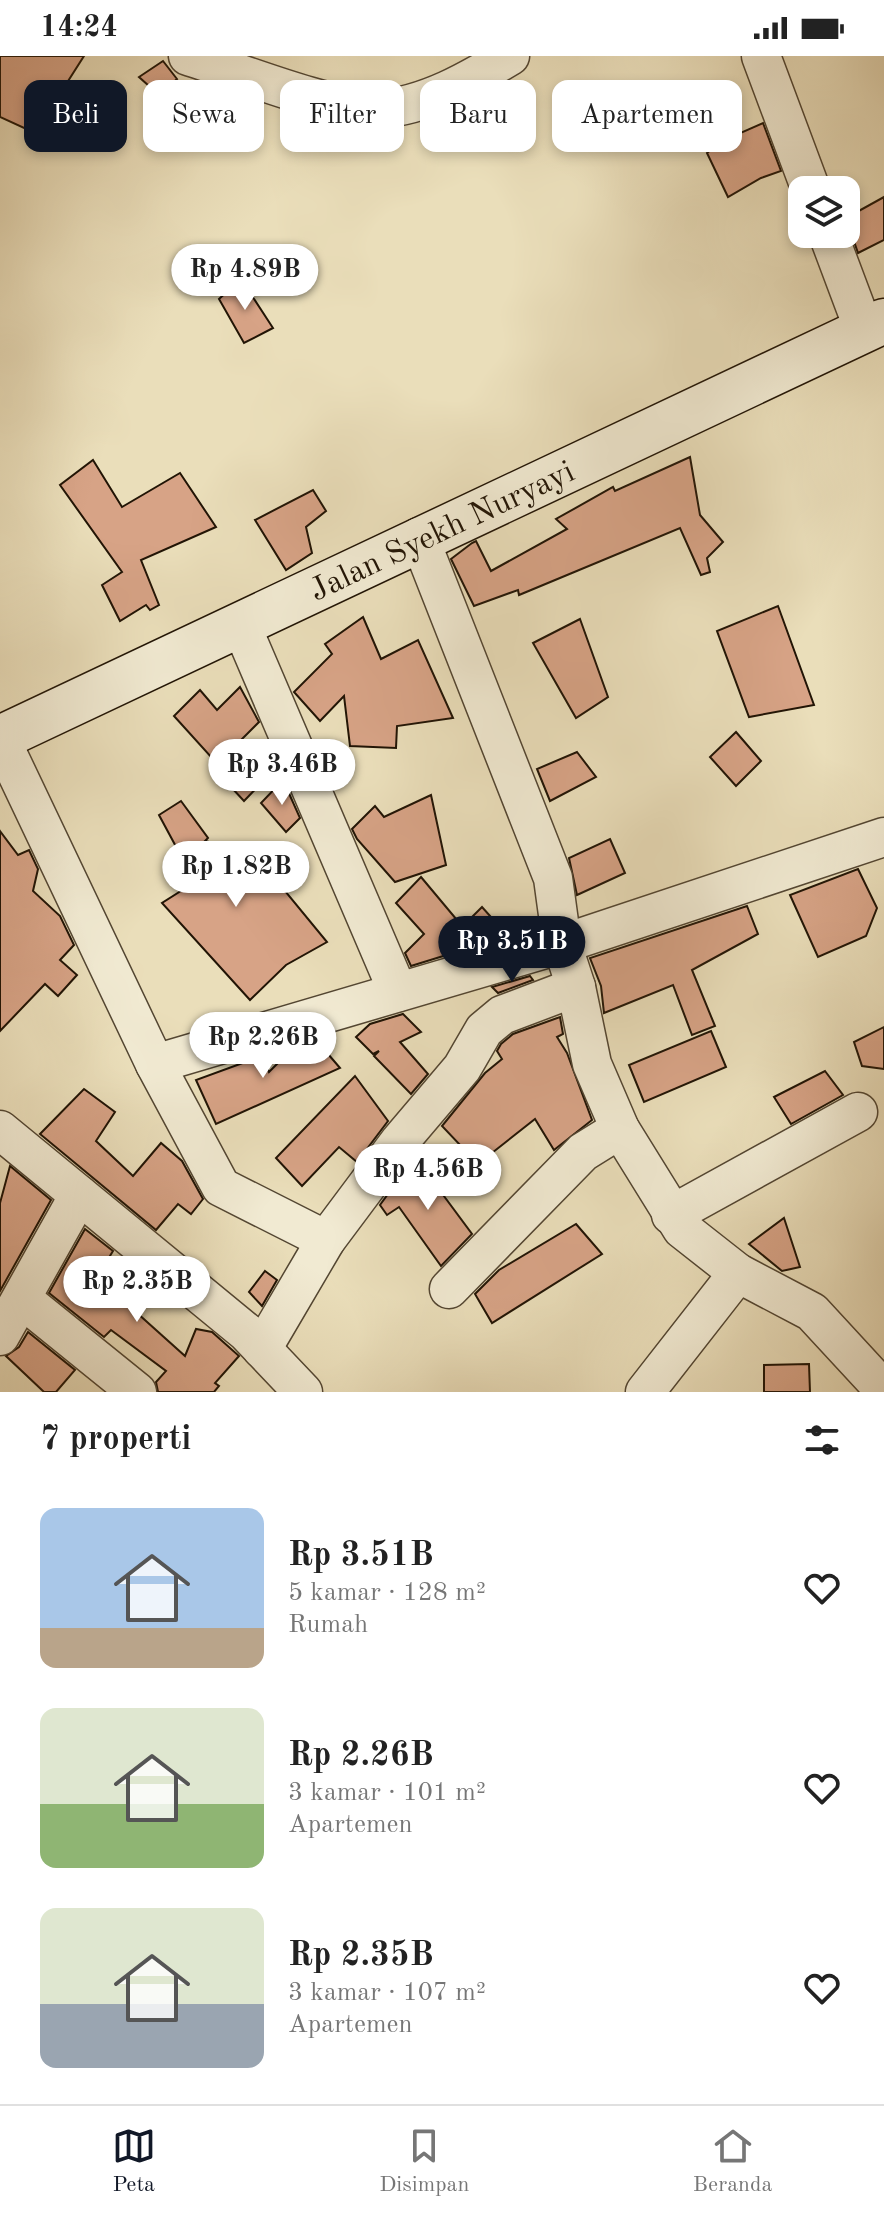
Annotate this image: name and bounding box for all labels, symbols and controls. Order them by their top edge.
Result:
text: 14:24 [40,13,118,43]
chip: Beli [24,80,127,152]
chip: Sewa [143,80,264,152]
chip: Filter [280,80,404,152]
chip: Baru [420,80,536,152]
chip: Apartemen [552,80,742,152]
map controls [788,176,860,248]
button: layers [788,176,860,248]
pin: Rp 4.89B [162,244,328,312]
text: Rp 4.89B [189,257,301,283]
street label: Jalan Syekh Nuryayi [305,456,580,609]
pin: Rp 3.46B [199,739,365,807]
text: Rp 3.46B [226,752,338,778]
pin: Rp 1.82B [153,841,319,909]
text: Rp 1.82B [180,854,292,880]
pin: Rp 3.51B [429,916,595,984]
text: Rp 3.51B [456,929,568,955]
pin: Rp 2.26B [180,1012,346,1080]
text: Rp 2.26B [207,1025,319,1051]
pin: Rp 4.56B [345,1144,511,1212]
text: Rp 4.56B [372,1157,484,1183]
pin: Rp 2.35B [54,1256,220,1324]
text: Rp 2.35B [81,1269,193,1295]
icon: filters [800,1418,844,1462]
text: 7 properti [40,1423,191,1457]
text: Rp 3.51B [288,1539,434,1573]
icon: home [104,1540,200,1636]
icon: heart [800,1566,844,1610]
text: 5 kamar · 128 m² [288,1580,486,1606]
text: Rumah [288,1612,368,1638]
text: Rp 2.26B [288,1739,434,1773]
icon: home [104,1740,200,1836]
icon: heart [800,1766,844,1810]
text: 3 kamar · 101 m² [288,1780,486,1806]
text: Apartemen [288,1812,413,1838]
text: Rp 2.35B [288,1939,434,1973]
icon: home [104,1940,200,2036]
icon: heart [800,1966,844,2010]
text: 3 kamar · 107 m² [288,1980,486,2006]
text: Apartemen [288,2012,413,2038]
tab: Peta [112,2124,156,2199]
tab: Disimpan [379,2124,469,2199]
tab: Beranda [693,2124,772,2199]

